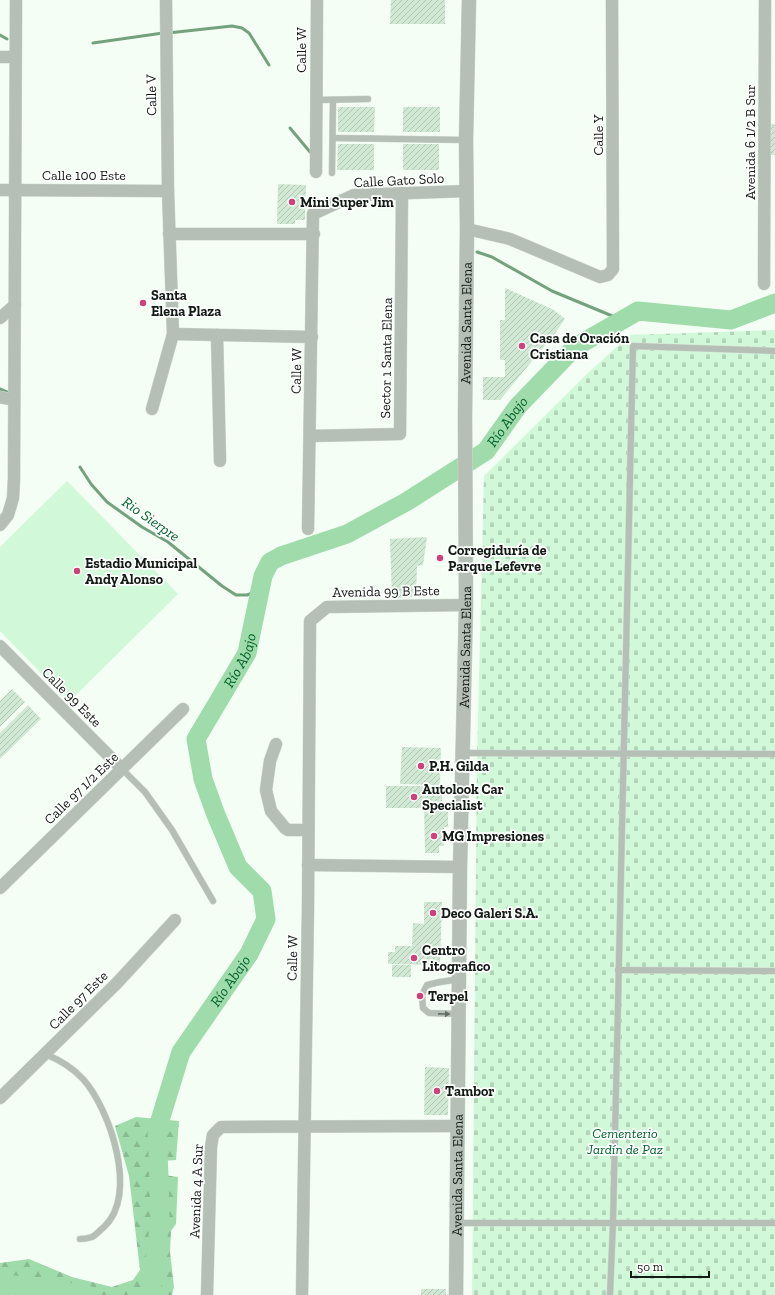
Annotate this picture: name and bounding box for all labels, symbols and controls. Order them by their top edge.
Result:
street label: Calle W [293,27,310,73]
street label: Calle V [143,73,160,116]
street label: Avenida 6 1/2 B Sur [742,84,759,200]
street label: Calle Y [590,114,607,156]
street label: Calle 100 Este [42,167,126,184]
street label: Calle Gato Solo [353,170,445,191]
place label: Mini Super Jim [300,194,395,211]
marker: Mini Super Jim [287,197,297,207]
street label: Avenida Santa Elena [457,262,476,384]
place label: Santa Elena Plaza [151,287,221,320]
street label: Sector 1 Santa Elena [377,297,396,419]
marker: Santa Elena Plaza [138,298,148,308]
place label: Casa de Oración Cristiana [530,330,630,363]
marker: Casa de Oración Cristiana [517,341,527,351]
street label: Calle W [288,348,305,394]
water label: Río Abajo [483,392,532,450]
water label: Rio Sierpre [119,493,183,545]
place label: Corregiduría de Parque Lefevre [448,542,547,575]
marker: Corregiduría de Parque Lefevre [435,553,445,563]
place label: Estadio Municipal Andy Alonso [85,555,197,588]
marker: Estadio Municipal Andy Alonso [72,566,82,576]
street label: Avenida 99 B Este [332,582,440,601]
street label: Avenida Santa Elena [456,586,475,708]
water label: Río Abajo [220,632,260,691]
street label: Calle 99 Este [38,664,105,731]
street label: Calle 97 1/2 Este [41,748,122,828]
place label: P.H. Gilda [429,758,489,775]
marker: P.H. Gilda [416,761,426,771]
place label: Autolook Car Specialist [422,781,504,814]
marker: Autolook Car Specialist [409,792,419,802]
place label: MG Impresiones [442,828,545,845]
marker: MG Impresiones [429,831,439,841]
place label: Deco Galeri S.A. [441,905,538,922]
marker: Deco Galeri S.A. [428,908,438,918]
street label: Calle W [284,935,301,981]
place label: Centro Litografico [422,942,491,975]
water label: Río Abajo [206,952,254,1010]
marker: Centro Litografico [409,953,419,963]
street label: Calle 97 Este [45,967,112,1033]
place label: Terpel [428,988,468,1005]
marker: Terpel [415,991,425,1001]
one-way arrow [438,1011,451,1017]
place label: Tambor [445,1083,495,1100]
marker: Tambor [432,1086,442,1096]
street label: Avenida Santa Elena [449,1114,467,1236]
park label: Cementerio Jardín de Paz [586,1125,663,1158]
street label: Avenida 4 A Sur [186,1143,207,1239]
scale bar [631,1253,709,1279]
text: 50 m [637,1260,664,1274]

